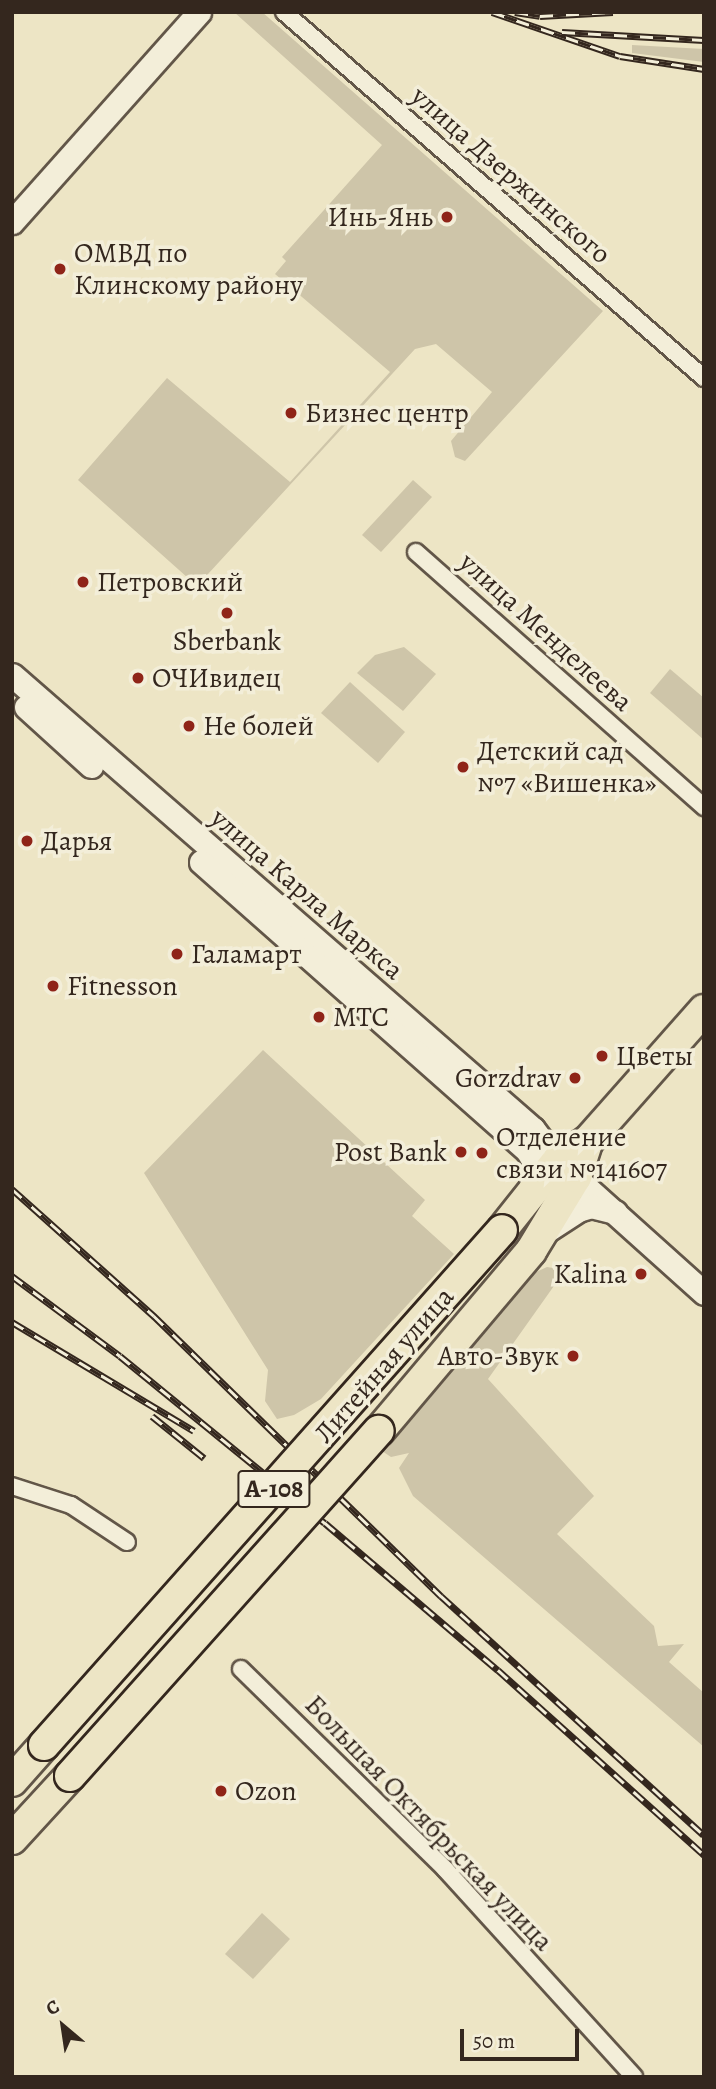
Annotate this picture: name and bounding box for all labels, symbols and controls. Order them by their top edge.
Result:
street label: улица Дзержинского [404,79,618,271]
place label: Инь-Янь [328,200,433,234]
marker: Инь-Янь [439,209,455,225]
place label: ОМВД по Клинскому району [74,236,303,302]
marker: ОМВД по Клинскому району [52,261,68,277]
place label: Бизнес центр [305,396,469,430]
marker: Бизнес центр [283,405,299,421]
street label: улица Менделеева [452,545,640,719]
place label: Петровский [97,565,243,599]
marker: Петровский [75,574,91,590]
marker: Sberbank [219,605,235,621]
place label: Sberbank [173,624,281,658]
place label: ОЧИвидец [152,661,281,695]
marker: ОЧИвидец [130,670,146,686]
place label: Не болей [203,709,314,743]
marker: Не болей [181,718,197,734]
place label: Детский сад №7 «Вишенка» [477,734,657,800]
marker: Детский сад №7 «Вишенка» [455,759,471,775]
street label: улица Карла Маркса [204,801,410,987]
place label: Дарья [41,824,112,858]
marker: Дарья [19,833,35,849]
place label: Галамарт [191,937,302,971]
marker: Галамарт [169,946,185,962]
place label: Fitnesson [67,969,178,1003]
marker: Fitnesson [45,978,61,994]
place label: МТС [333,1000,389,1034]
marker: МТС [311,1009,327,1025]
place label: Цветы [616,1039,693,1073]
marker: Цветы [594,1048,610,1064]
place label: Gorzdrav [455,1061,561,1095]
marker: Gorzdrav [567,1070,583,1086]
place label: Отделение связи №141607 [496,1120,667,1186]
place label: Post Bank [334,1135,447,1169]
marker: Post Bank [453,1144,469,1160]
marker: Отделение связи №141607 [474,1145,490,1161]
place label: Kalina [554,1257,627,1291]
marker: Kalina [633,1266,649,1282]
street label: Литейная улица [307,1280,461,1450]
place label: Авто-Звук [438,1339,559,1373]
marker: Авто-Звук [565,1348,581,1364]
road number: А-108 [237,1466,311,1512]
street label: Большая Октябрьская улица [298,1688,560,1958]
place label: Ozon [235,1774,297,1808]
marker: Ozon [213,1783,229,1799]
north arrow [28,1991,98,2061]
text: С [41,1993,64,2022]
scale bar [464,2016,583,2060]
text: 50 m [473,2027,515,2055]

